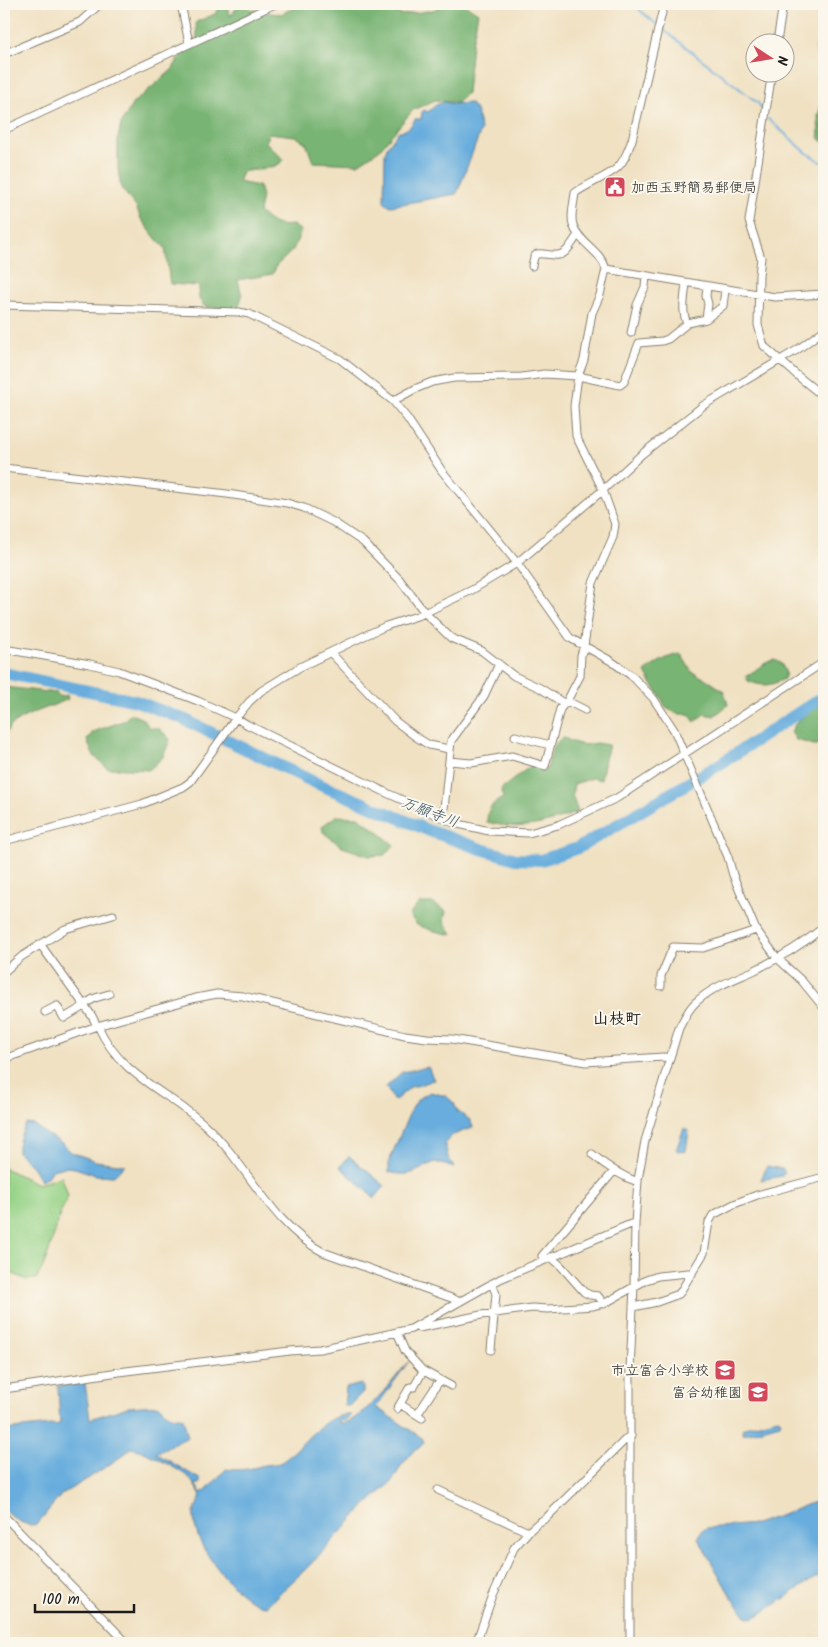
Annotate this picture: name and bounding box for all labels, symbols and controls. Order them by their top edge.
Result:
north arrow [746,32,796,82]
text: N [770,54,793,67]
public building icon: 加西玉野簡易郵便局 [603,175,627,199]
place label: 加西玉野簡易郵便局 [631,177,757,199]
water label: 万願寺川 [397,791,462,835]
district label: 山枝町 [593,1007,641,1032]
school or university icon: 市立富合小学校 [713,1358,737,1382]
place label: 市立富合小学校 [611,1360,709,1382]
school or university icon: 富合幼稚園 [746,1380,770,1404]
place label: 富合幼稚園 [672,1382,742,1404]
scale bar [35,1582,134,1614]
text: 100 m [42,1588,80,1612]

